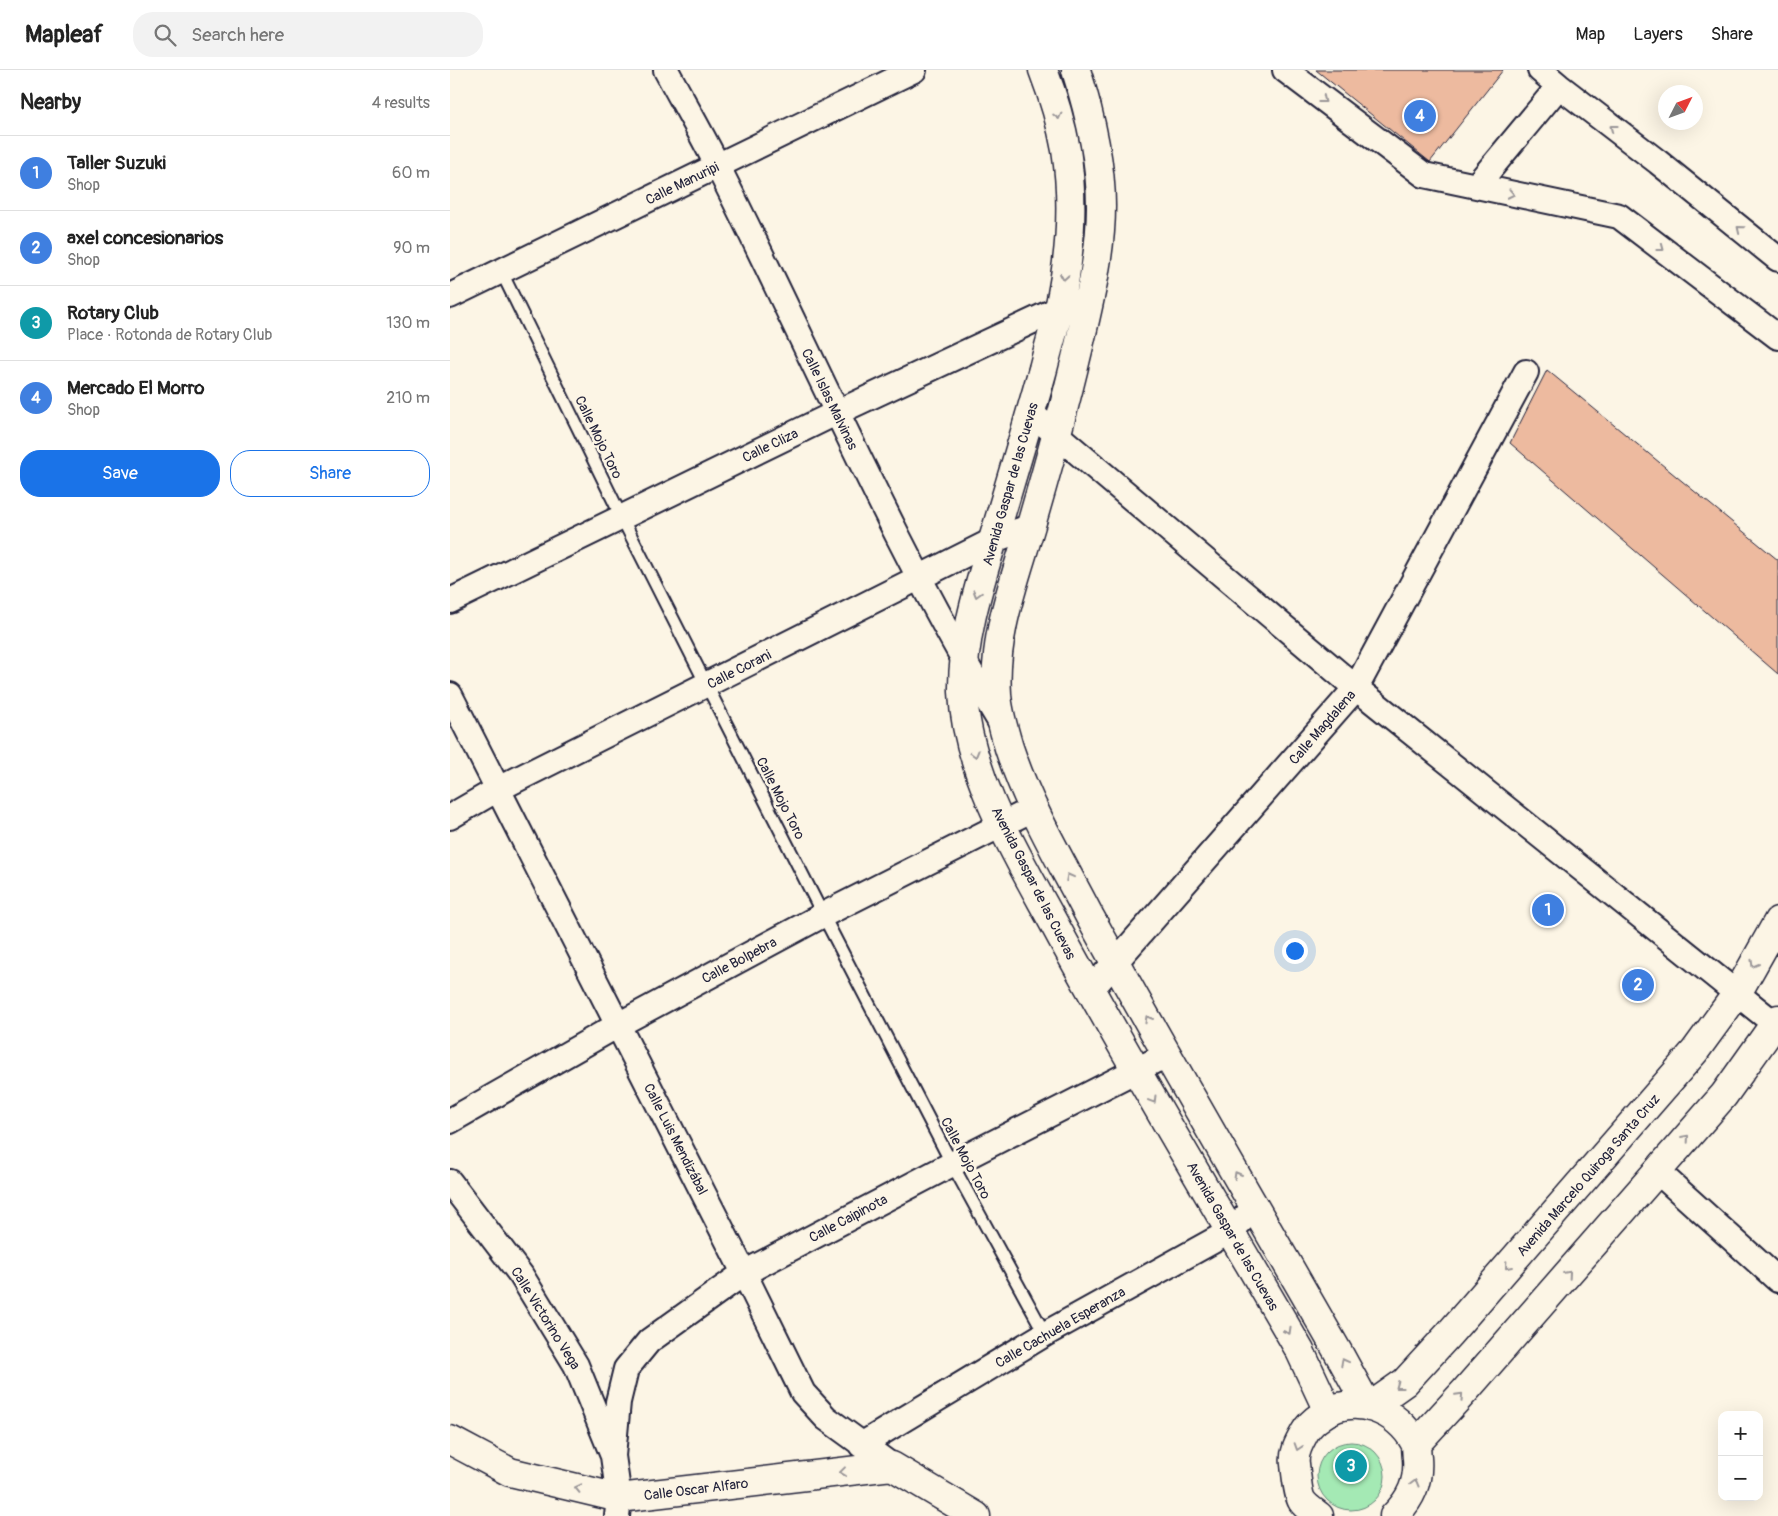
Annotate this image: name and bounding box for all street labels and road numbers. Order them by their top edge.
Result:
street label: Calle Manuripi [643,158,722,209]
street label: Calle Islas Malvinas [798,346,862,453]
street label: Calle Mojo Toro [571,393,626,482]
street label: Avenida Gaspar de las Cuevas [979,400,1042,568]
street label: Calle Cliza [740,425,801,466]
street label: Calle Corani [704,646,774,693]
street label: Calle Magdalena [1285,687,1359,768]
street label: Calle Mojo Toro [753,754,809,843]
street label: Avenida Gaspar de las Cuevas [988,804,1080,963]
street label: Calle Bolpebra [699,934,780,987]
street label: Calle Luis Mendizábal [640,1081,711,1198]
street label: Avenida Marcelo Quiroga Santa Cruz [1513,1091,1664,1260]
street label: Calle Mojo Toro [937,1114,994,1202]
street label: Avenida Gaspar de las Cuevas [1183,1159,1283,1314]
street label: Calle Caipinota [806,1191,890,1246]
street label: Calle Victorino Vega [507,1264,584,1373]
street label: Calle Cachuela Esperanza [992,1283,1128,1372]
street label: Calle Oscar Alfaro [643,1475,750,1504]

